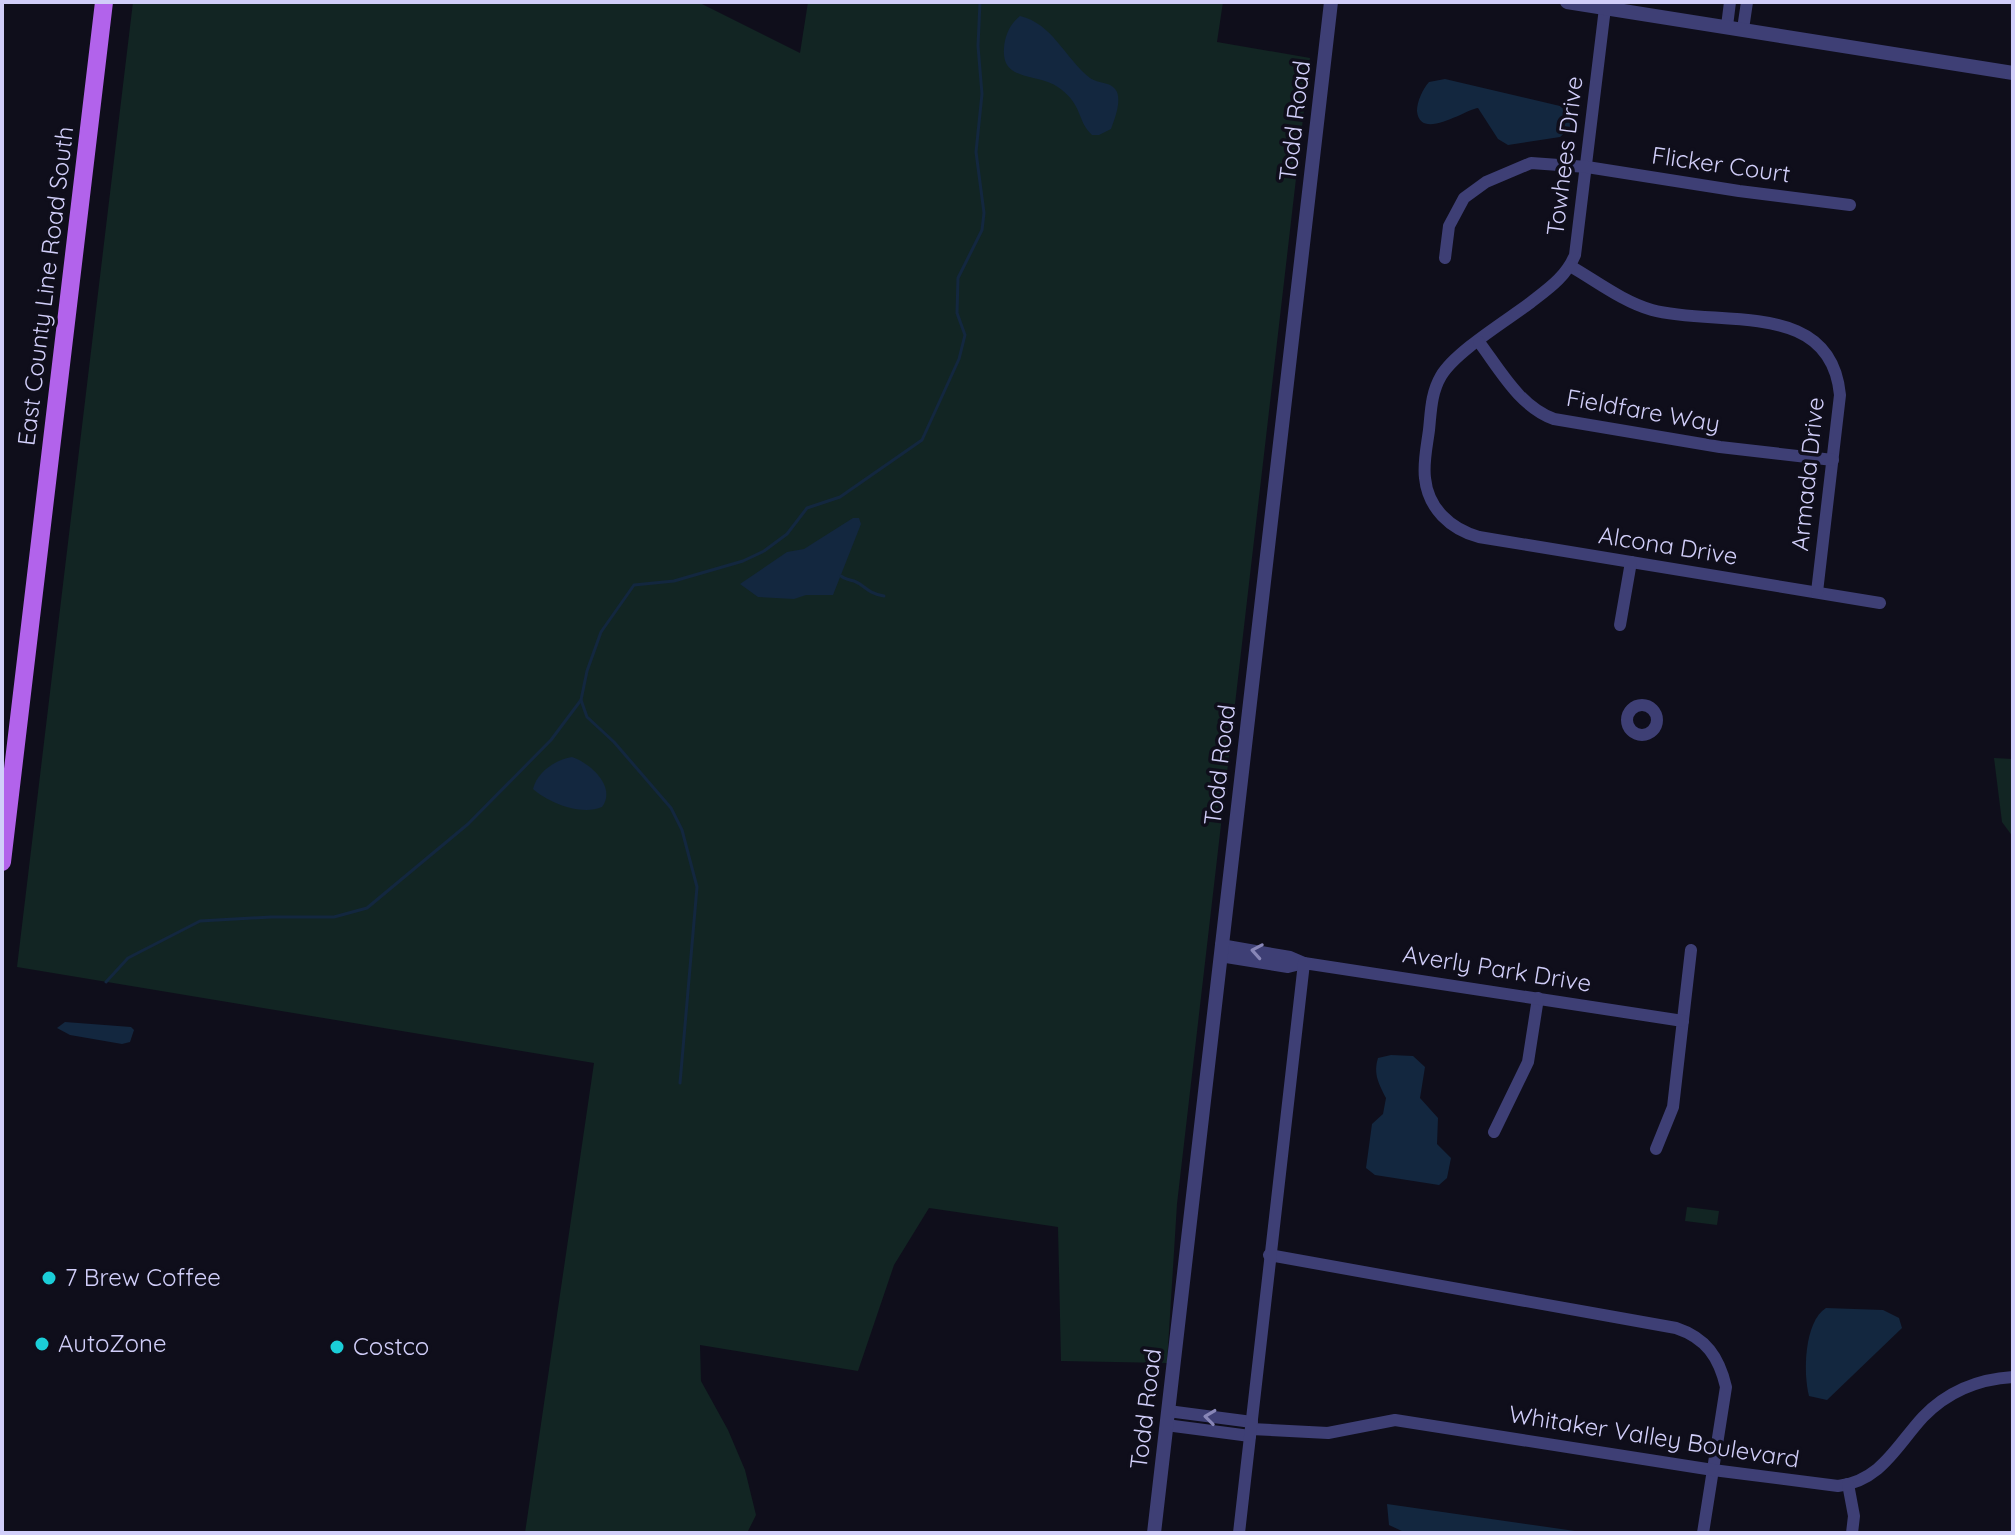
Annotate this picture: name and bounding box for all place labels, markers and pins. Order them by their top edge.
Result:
place label: 7 Brew Coffee [65,1262,221,1292]
marker: 7 Brew Coffee [40,1269,58,1287]
place label: AutoZone [58,1328,166,1358]
place label: Costco [353,1331,429,1361]
marker: AutoZone [33,1335,51,1353]
marker: Costco [328,1338,346,1356]

